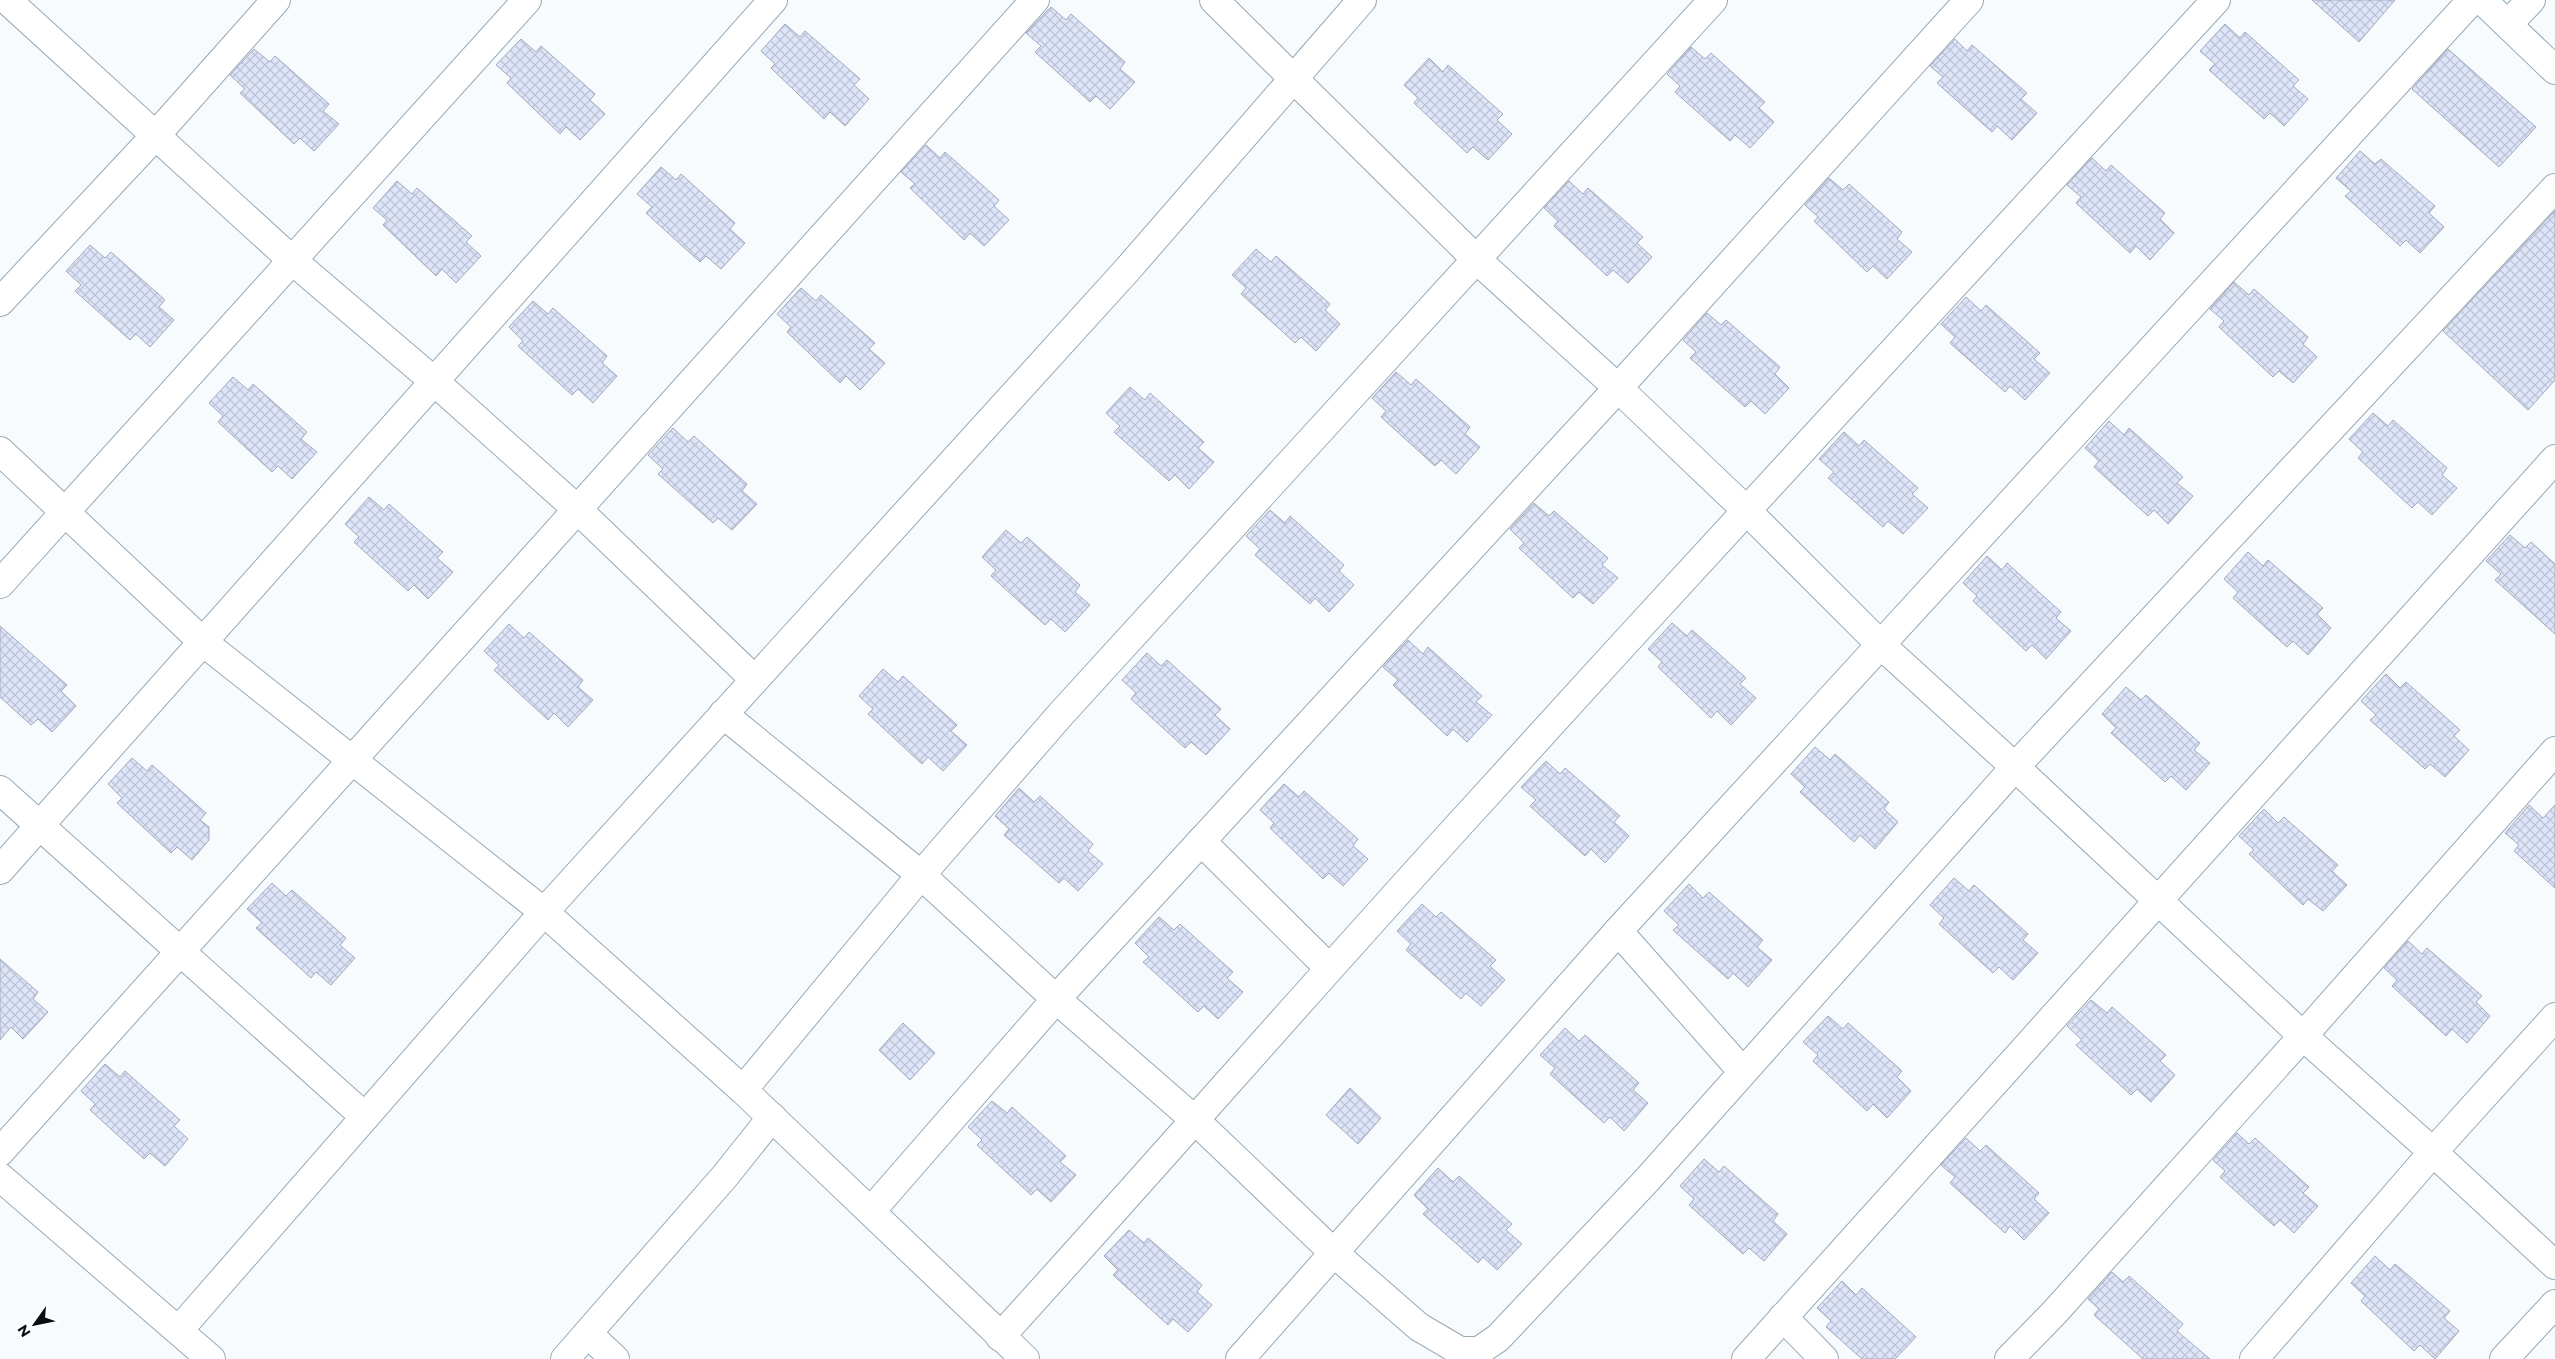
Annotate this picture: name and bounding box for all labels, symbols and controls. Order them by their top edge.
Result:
north arrow [10,1299,60,1349]
text: N [13,1321,35,1341]

